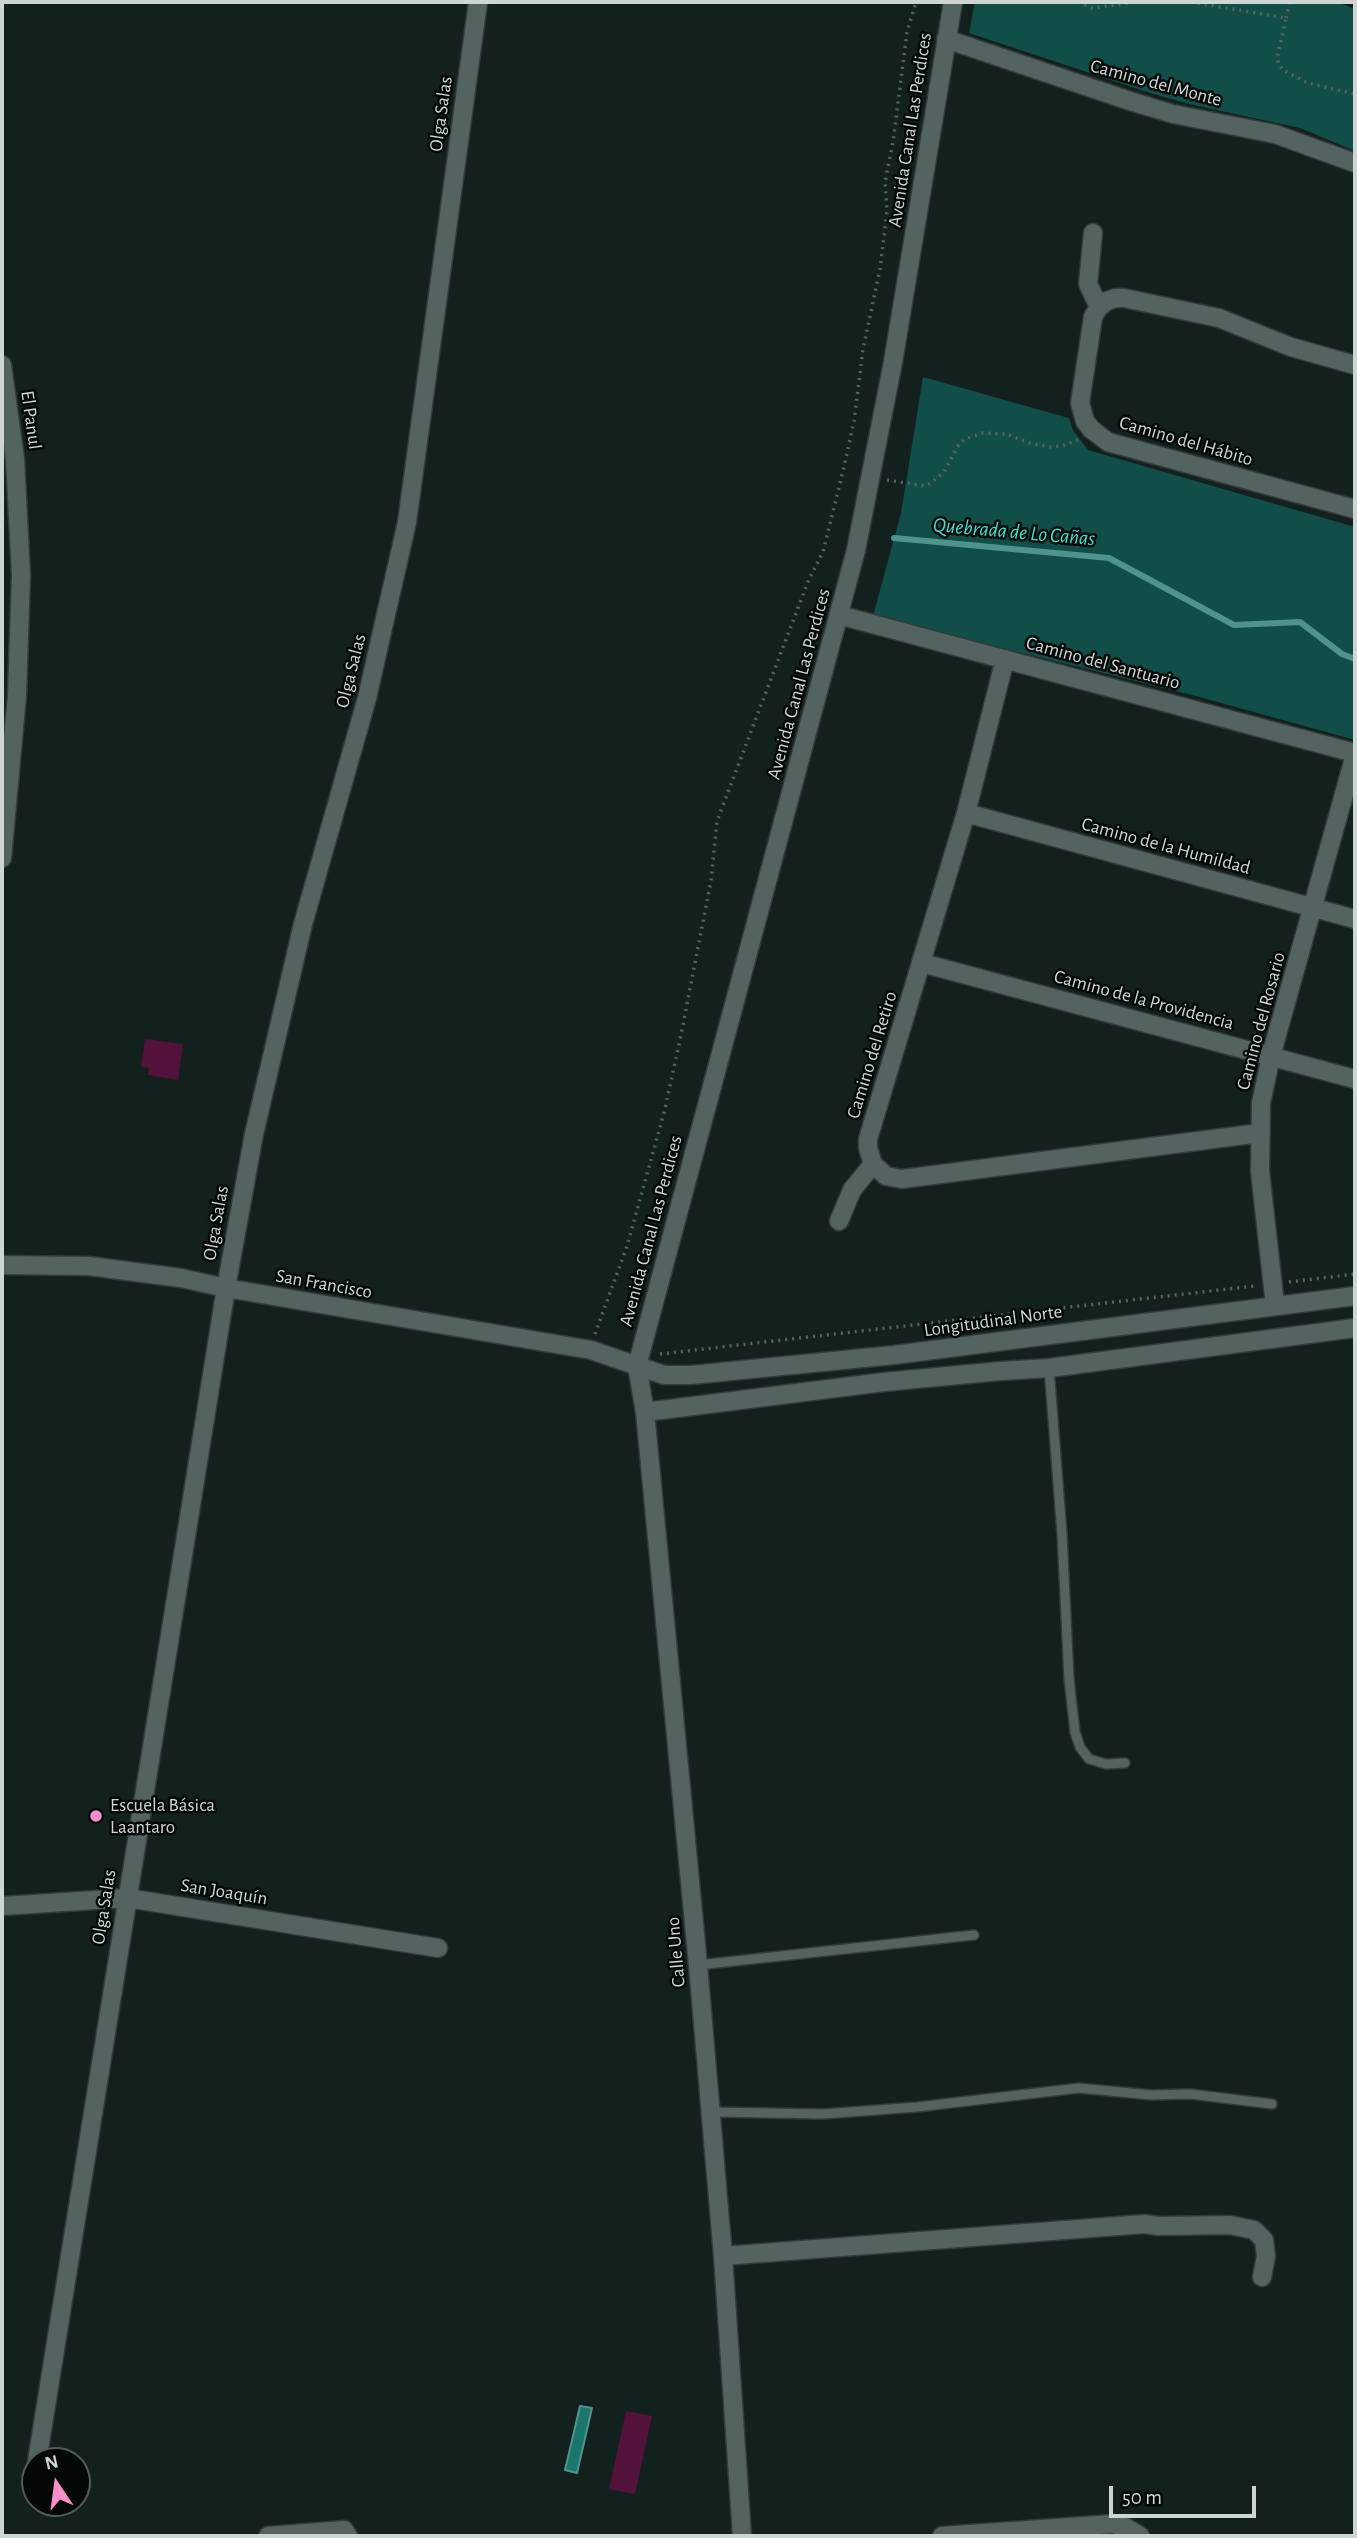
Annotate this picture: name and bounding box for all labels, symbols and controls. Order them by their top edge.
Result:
street label: Avenida Canal Las Perdices [883,31,937,229]
street label: Camino del Monte [1088,55,1224,111]
street label: Olga Salas [424,75,458,153]
street label: El Panul [16,389,46,451]
street label: Camino del Hábito [1117,411,1255,471]
water label: Quebrada de Lo Cañas [932,512,1096,552]
street label: Avenida Canal Las Perdices [763,586,835,782]
street label: Camino del Santuario [1024,631,1182,695]
street label: Olga Salas [331,632,371,710]
street label: Camino de la Humildad [1079,812,1253,880]
street label: Camino del Rosario [1232,950,1290,1092]
street label: Camino de la Providencia [1052,965,1236,1035]
street label: Camino del Retiro [842,989,902,1121]
street label: Avenida Canal Las Perdices [615,1133,687,1329]
street label: Olga Salas [198,1184,234,1262]
street label: San Francisco [274,1264,374,1304]
street label: Longitudinal Norte [922,1300,1064,1342]
place label: Escuela Básica Laantaro [110,1794,215,1838]
marker: Escuela Básica Laantaro [88,1808,104,1824]
street label: Olga Salas [87,1868,121,1946]
street label: San Joaquín [179,1874,269,1910]
street label: Calle Uno [662,1916,690,1988]
north arrow [21,2447,91,2517]
text: N [43,2452,60,2474]
scale bar [1112,2472,1259,2516]
text: 50 m [1122,2487,1162,2508]

